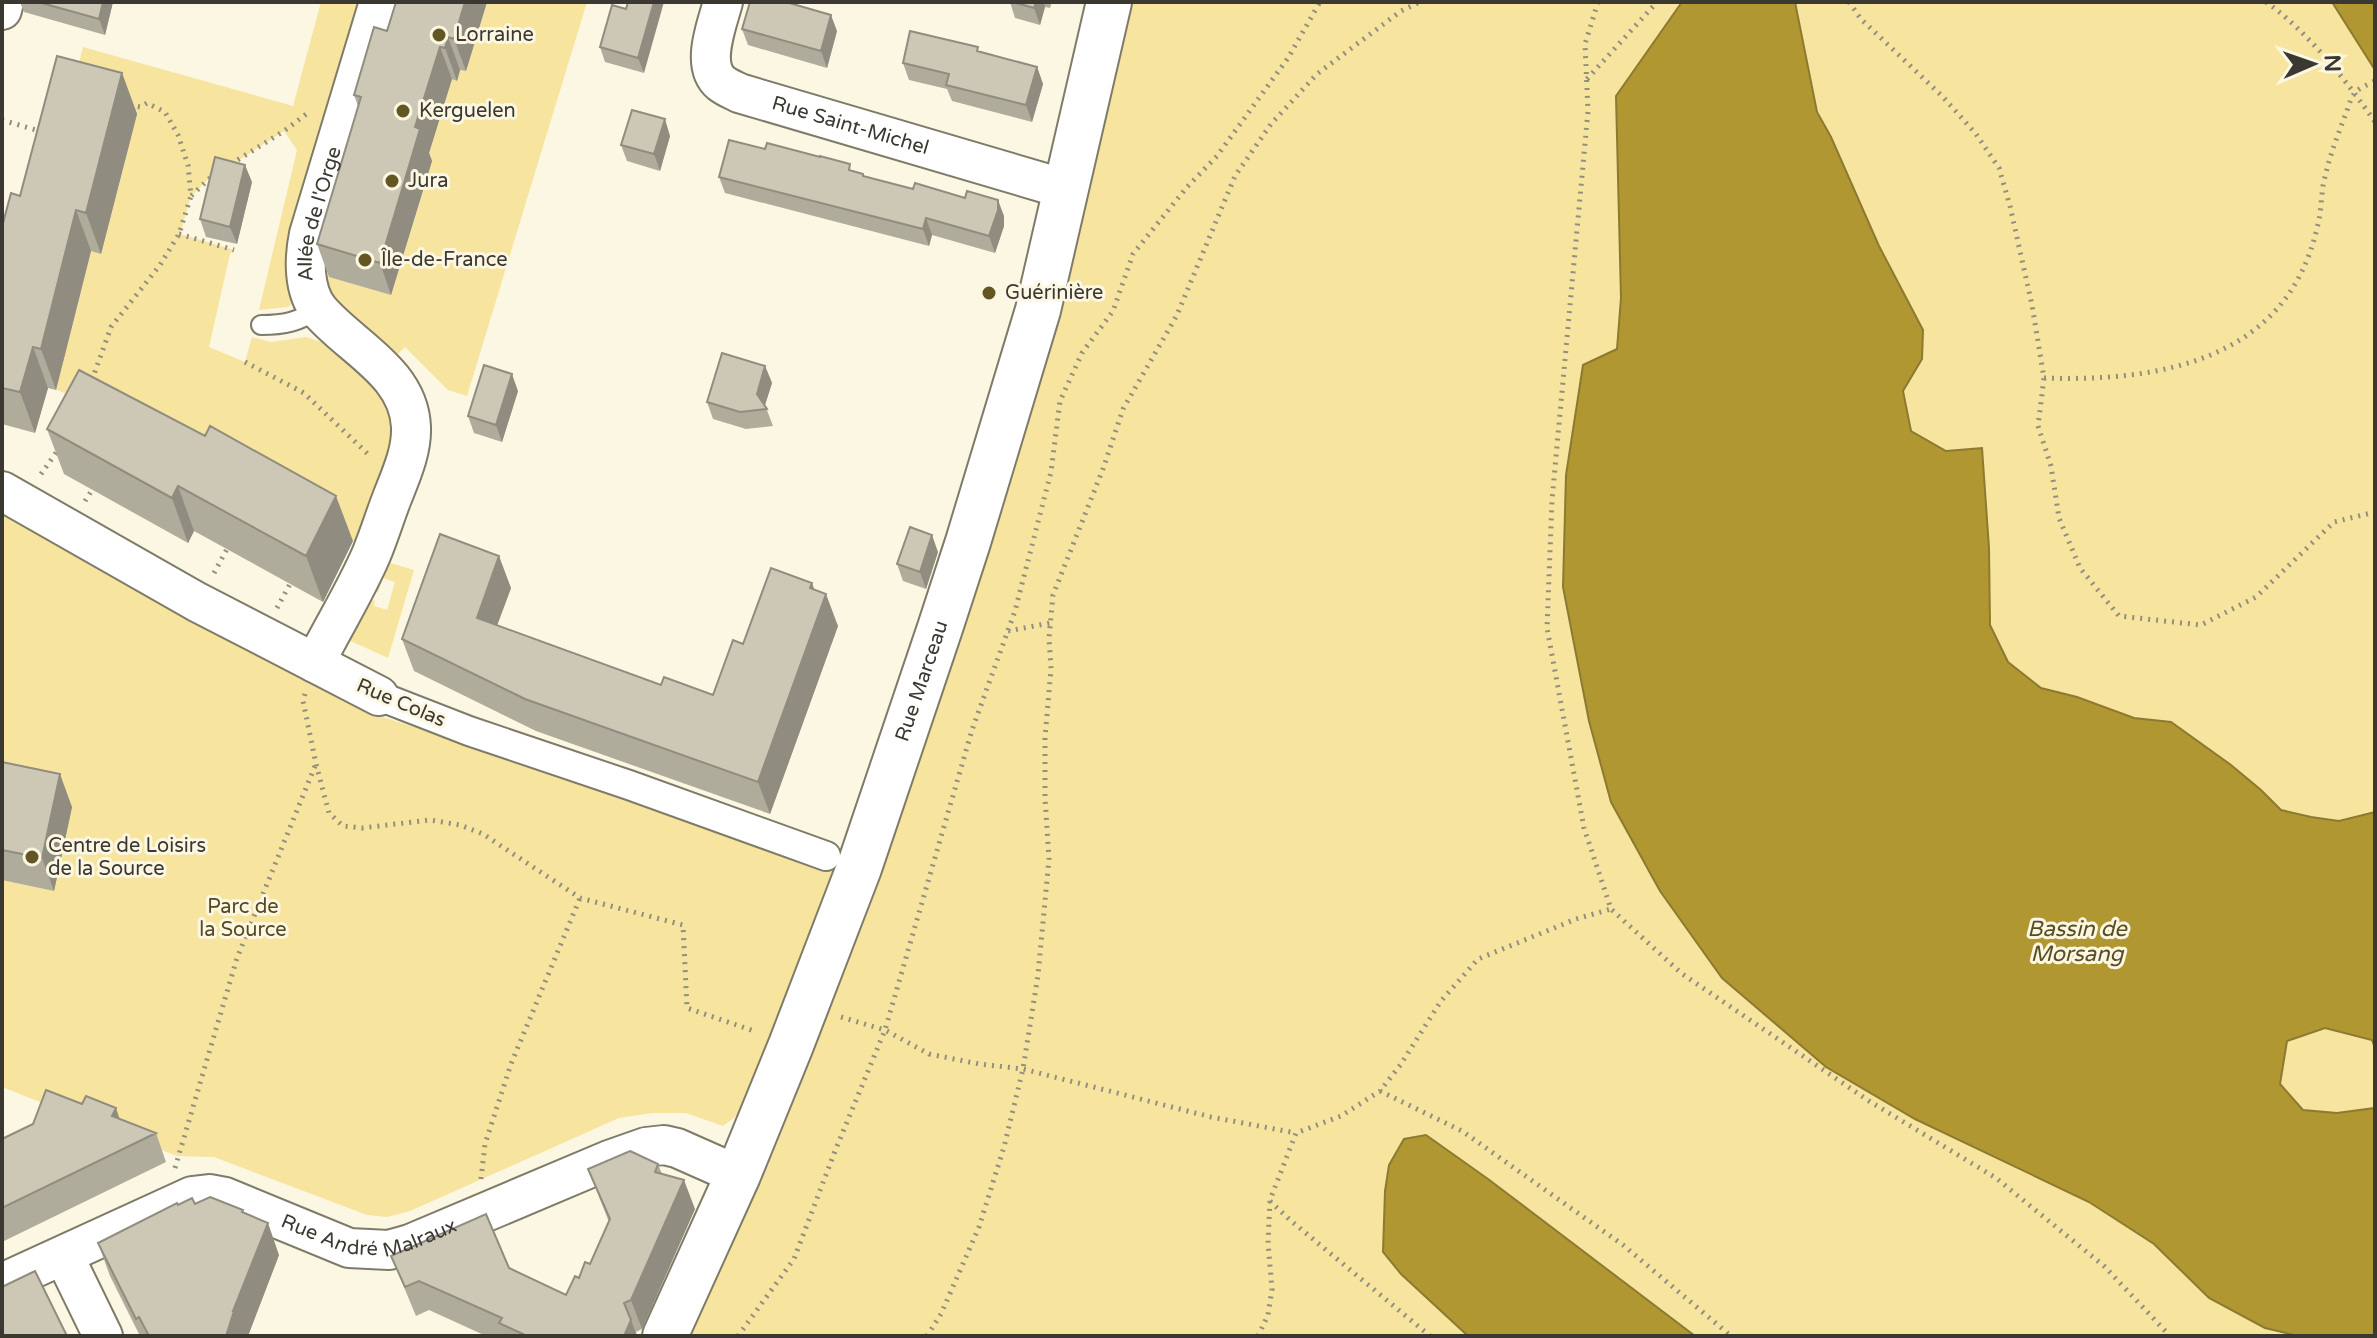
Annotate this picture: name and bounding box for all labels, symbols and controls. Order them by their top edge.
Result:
place label: Lorraine [455,23,534,47]
north arrow [2273,24,2353,104]
marker: Lorraine [430,26,448,44]
text: N [2319,54,2345,73]
street label: Rue Saint-Michel [769,91,932,160]
place label: Kerguelen [419,99,516,123]
marker: Kerguelen [394,102,412,120]
street label: Allée de l'Orge [294,144,347,283]
place label: Jura [408,169,448,193]
marker: Jura [383,172,401,190]
place label: Île-de-France [381,247,508,272]
marker: Île-de-France [356,251,374,269]
place label: Guérinière [1005,281,1103,305]
marker: Guérinière [980,284,998,302]
street label: Rue Marceau [891,618,954,745]
street label: Rue Colas [353,673,449,733]
place label: Centre de Loisirs de la Source [48,834,206,881]
marker: Centre de Loisirs de la Source [23,848,41,866]
park label: Parc de la Source [199,895,287,942]
water label: Bassin de Morsang [2027,916,2128,967]
street label: Rue André Malraux [277,1205,461,1233]
text: Rue André Malraux [278,1209,460,1263]

